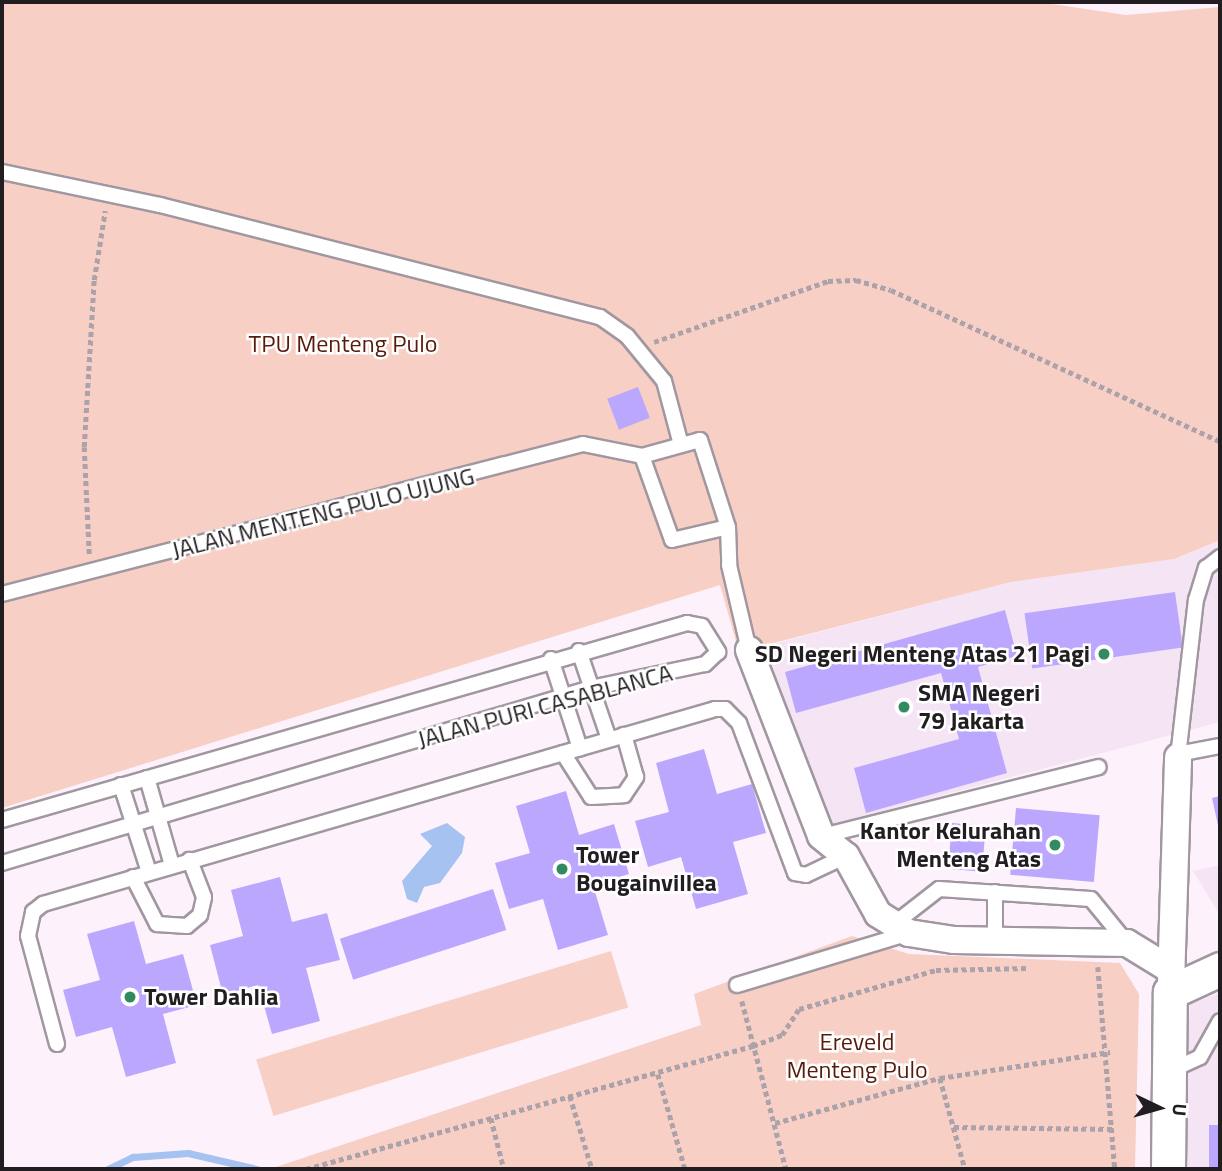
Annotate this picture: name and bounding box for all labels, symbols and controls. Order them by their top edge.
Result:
park label: TPU Menteng Pulo [249,330,437,358]
street label: JALAN MENTENG PULO UJUNG [169,461,477,565]
place label: SD Negeri Menteng Atas 21 Pagi [755,640,1090,668]
marker: SD Negeri Menteng Atas 21 Pagi [1096,646,1112,662]
street label: JALAN PURI CASABLANCA [414,658,676,754]
place label: SMA Negeri 79 Jakarta [918,679,1040,735]
marker: SMA Negeri 79 Jakarta [896,699,912,715]
place label: Kantor Kelurahan Menteng Atas [860,817,1041,873]
marker: Kantor Kelurahan Menteng Atas [1047,837,1063,853]
place label: Tower Bougainvillea [576,841,717,897]
marker: Tower Bougainvillea [554,861,570,877]
place label: Tower Dahlia [144,983,278,1011]
marker: Tower Dahlia [122,989,138,1005]
park label: Ereveld Menteng Pulo [786,1028,928,1084]
north arrow [1124,1073,1194,1143]
text: U [1165,1102,1195,1117]

